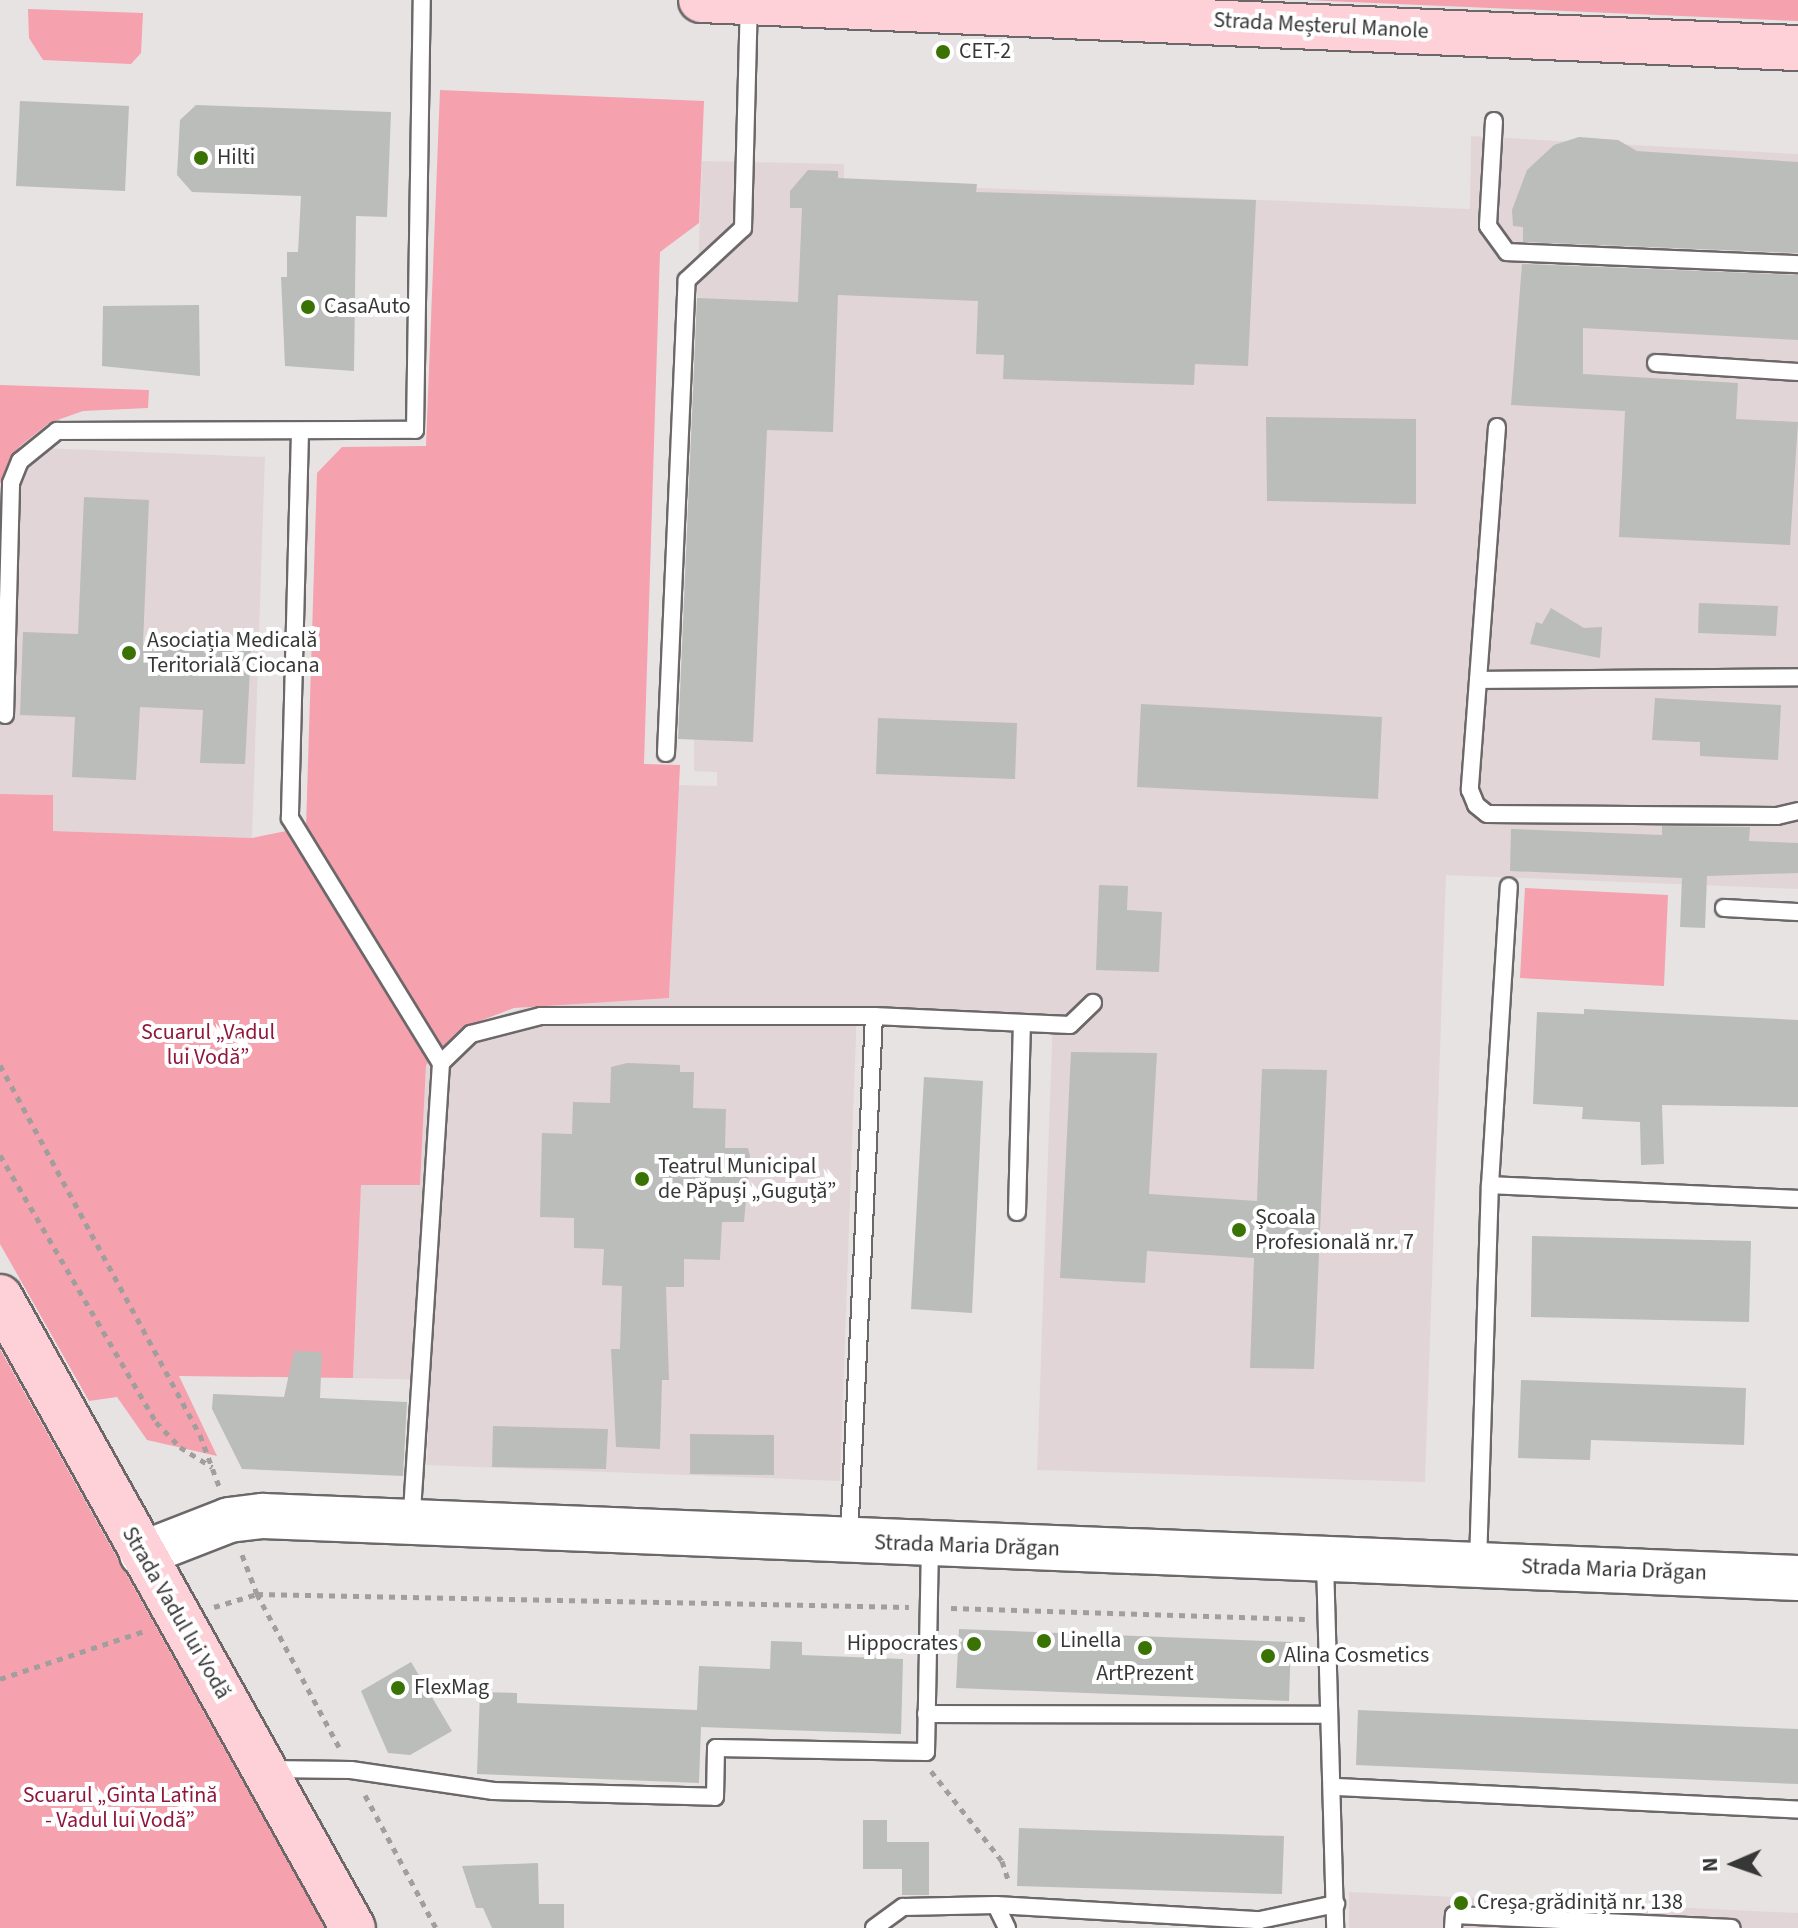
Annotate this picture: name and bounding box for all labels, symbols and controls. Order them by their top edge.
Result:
street label: Strada Meșterul Manole [1213,7,1429,45]
place label: CET-2 [959,39,1011,65]
marker: CET-2 [934,43,952,61]
place label: Hilti [217,145,255,171]
marker: Hilti [192,149,210,167]
place label: CasaAuto [324,294,411,320]
marker: CasaAuto [299,298,317,316]
place label: Asociația Medicală Teritorială Ciocana [147,627,320,678]
marker: Asociația Medicală Teritorială Ciocana [118,642,140,664]
park label: Scuarul „Vadul lui Vodă” [141,1019,275,1070]
place label: Teatrul Municipal de Păpuși „Guguță” [658,1153,836,1204]
marker: Teatrul Municipal de Păpuși „Guguță” [633,1170,651,1188]
place label: Școala Profesională nr. 7 [1255,1204,1414,1256]
marker: Școala Profesională nr. 7 [1230,1221,1248,1239]
street label: Strada Vadul lui Vodă [116,1522,236,1704]
street label: Strada Maria Drăgan [874,1530,1060,1562]
street label: Strada Maria Drăgan [1521,1554,1707,1586]
place label: Linella [1060,1628,1121,1654]
place label: Hippocrates [847,1631,958,1657]
marker: Linella [1035,1632,1053,1650]
marker: Hippocrates [965,1635,983,1653]
marker: ArtPrezent [1136,1639,1154,1657]
place label: Alina Cosmetics [1284,1643,1429,1669]
marker: Alina Cosmetics [1259,1647,1277,1665]
place label: ArtPrezent [1096,1661,1194,1687]
place label: FlexMag [414,1675,489,1701]
marker: FlexMag [389,1679,407,1697]
park label: Scuarul „Ginta Latină - Vadul lui Vodă” [23,1782,217,1834]
north arrow [1694,1824,1774,1904]
text: N [1694,1857,1726,1873]
place label: Creșa-grădiniță nr. 138 [1477,1890,1683,1916]
marker: Creșa-grădiniță nr. 138 [1452,1894,1470,1912]

